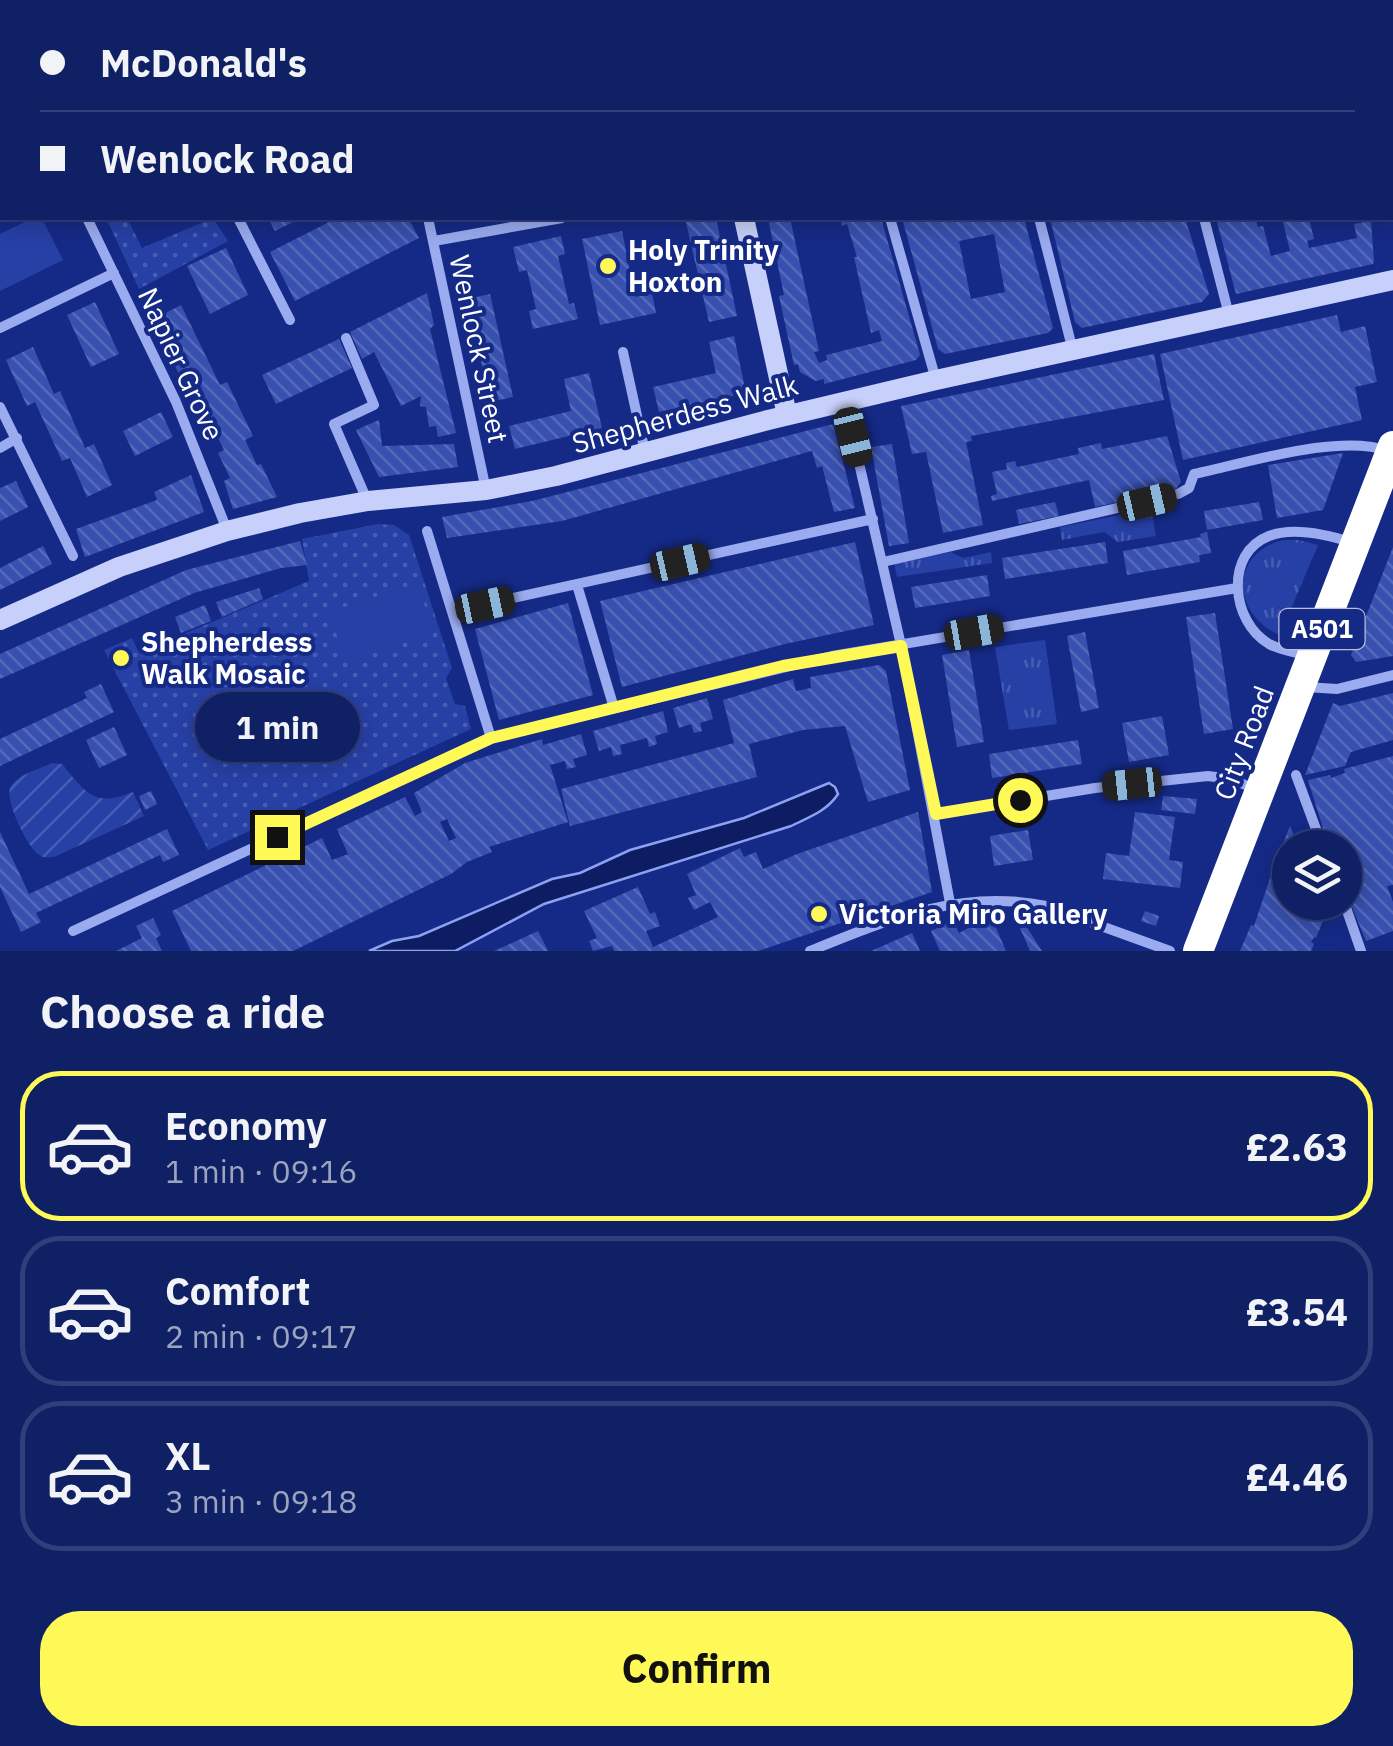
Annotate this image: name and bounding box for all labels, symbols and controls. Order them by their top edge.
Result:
text: McDonald's [100,38,307,87]
text: Wenlock Road [100,134,355,183]
place label: Holy Trinity Hoxton [628,231,779,300]
street label: Wenlock Street [442,251,517,446]
marker: Holy Trinity Hoxton [597,255,619,277]
street label: Napier Grove [130,282,233,446]
street label: Shepherdess Walk [568,366,802,461]
car [831,404,875,470]
car [1114,481,1180,523]
car [647,541,713,583]
car [453,584,517,626]
road number: A501 [1280,609,1364,649]
car [942,612,1006,652]
place label: Shepherdess Walk Mosaic [141,623,312,692]
marker: Shepherdess Walk Mosaic [110,647,132,669]
street label: City Road [1205,681,1282,805]
callout: 1 min [194,692,360,762]
text: 1 min [236,706,319,748]
car [1101,766,1163,802]
route start [998,778,1043,823]
route end [255,815,300,860]
map controls [1272,830,1362,920]
button: layers [1272,830,1362,920]
place label: Victoria Miro Gallery [839,895,1108,932]
marker: Victoria Miro Gallery [808,903,830,925]
text: Choose a ride [40,982,325,1040]
icon: car [45,1101,135,1191]
text: Economy [165,1101,327,1150]
text: £2.63 [1246,1122,1348,1171]
text: 1 min · 09:16 [165,1150,358,1192]
icon: car [45,1266,135,1356]
text: Comfort [165,1266,310,1315]
text: £3.54 [1246,1287,1348,1336]
text: 2 min · 09:17 [165,1315,358,1357]
icon: car [45,1431,135,1521]
text: XL [165,1431,211,1480]
text: £4.46 [1246,1452,1348,1501]
text: 3 min · 09:18 [165,1480,358,1522]
button: Confirm [40,1611,1353,1726]

